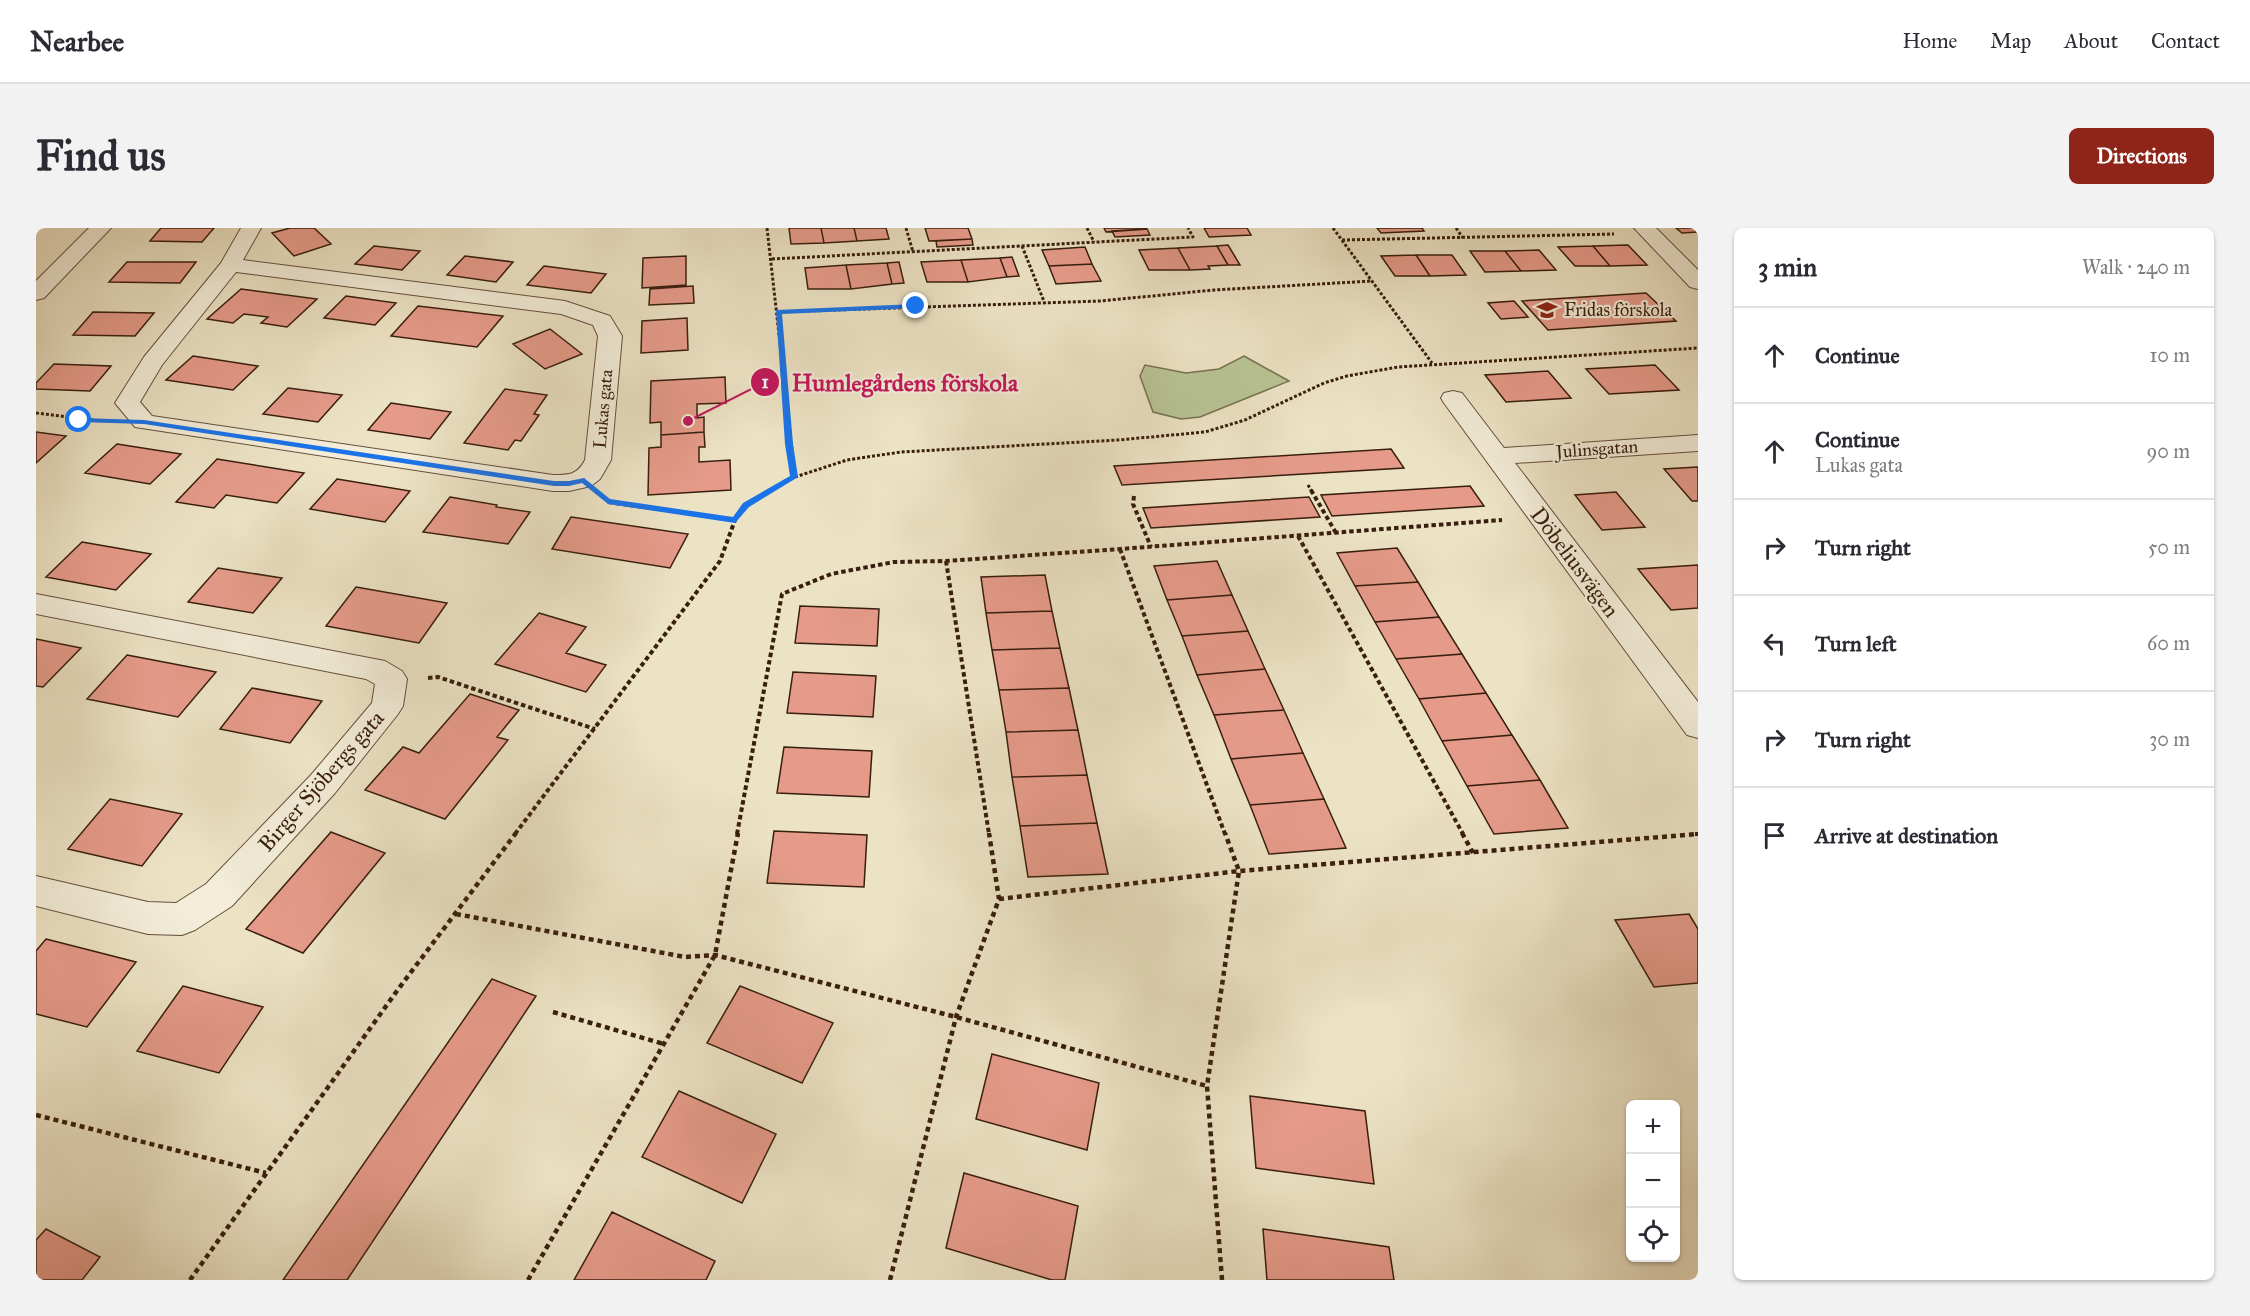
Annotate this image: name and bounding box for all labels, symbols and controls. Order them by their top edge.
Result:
text: Nearbee [30,24,124,59]
text: Home [1902,28,1957,54]
text: Map [1990,28,2031,54]
text: About [2064,28,2118,54]
text: Contact [2151,28,2220,54]
button: Directions [2069,128,2214,184]
text: Find us [36,130,166,182]
text: 3 min [1758,251,1817,283]
text: Walk · 240 m [2082,255,2190,279]
route end [902,292,928,318]
school or university icon: Fridas förskola [1535,298,1559,322]
place label: Fridas förskola [1564,299,1673,321]
icon: ahead [1758,339,1791,372]
text: Continue [1815,342,1900,369]
text: 10 m [2149,343,2190,367]
callout: Humlegårdens förskola [750,361,1031,403]
street label: Lukas gata [589,368,618,450]
text: Humlegårdens förskola [792,368,1019,398]
text: 1 [761,371,769,393]
route start [65,406,91,432]
text: Continue [1815,426,1900,453]
street label: Julinsgatan [1553,435,1639,464]
icon: ahead [1758,435,1791,468]
text: 90 m [2147,439,2190,463]
text: Lukas gata [1815,453,1903,477]
street label: Döbeliusvägen [1525,501,1625,623]
icon: right [1758,531,1791,564]
text: Turn right [1815,534,1911,561]
text: 50 m [2148,535,2190,559]
icon: left [1758,627,1791,660]
text: Turn left [1815,630,1897,657]
text: 60 m [2147,631,2190,655]
street label: Birger Sjöbergs gata [252,704,390,857]
icon: right [1758,723,1791,756]
text: Turn right [1815,726,1911,753]
text: 30 m [2149,727,2190,751]
icon: arrive [1758,819,1791,852]
text: Arrive at destination [1815,822,1998,849]
map controls [1626,1100,1680,1262]
button: + [1626,1100,1680,1154]
button: − [1626,1154,1680,1208]
button: locate [1626,1208,1680,1262]

